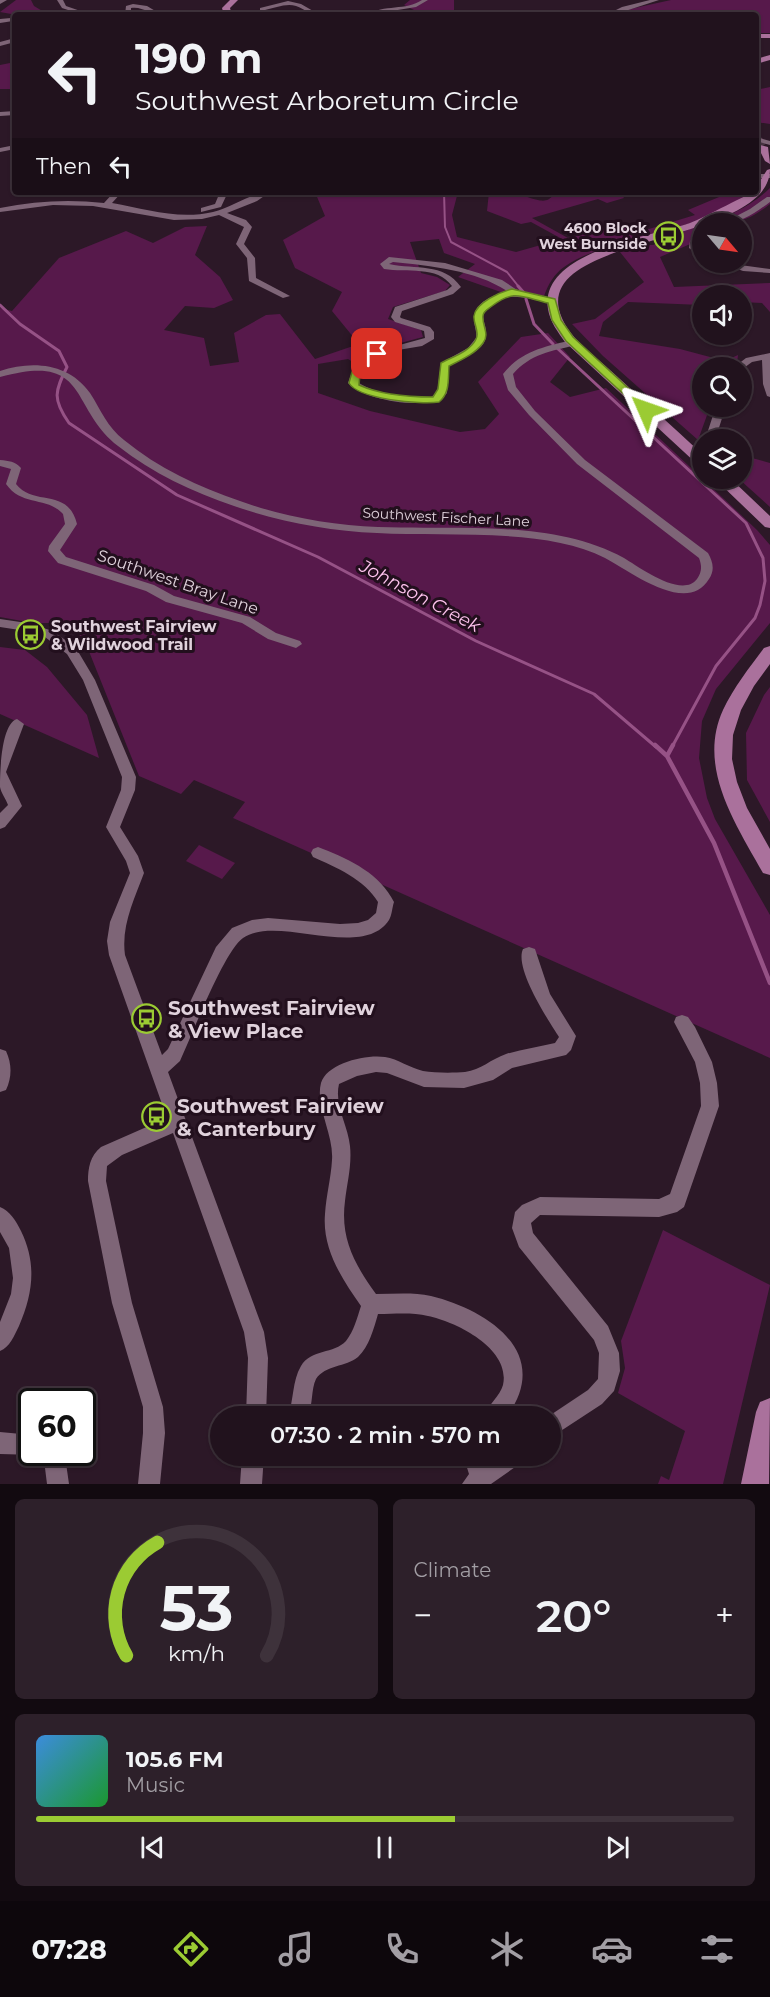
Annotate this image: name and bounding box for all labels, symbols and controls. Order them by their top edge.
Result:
text: 190 m [135,32,263,84]
icon: left [36,36,114,114]
text: Southwest Arboretum Circle [135,84,519,117]
icon: left [104,150,137,183]
text: Then [36,153,92,180]
north arrow [692,213,752,273]
map controls [692,213,752,489]
place label: 4600 Block West Burnside [539,219,648,253]
bus stop icon: 4600 Block West Burnside [652,220,684,252]
button: sound [692,285,752,345]
pin [351,328,402,379]
icon: arrive [360,337,393,370]
button: search [692,357,752,417]
position arrow [614,378,678,442]
button: layers [692,429,752,489]
street label: Southwest Fischer Lane [362,504,530,530]
street label: Southwest Bray Lane [95,546,261,618]
water label: Johnson Creek [355,554,485,638]
place label: Southwest Fairview & Wildwood Trail [51,617,217,654]
bus stop icon: Southwest Fairview & Wildwood Trail [14,619,46,651]
place label: Southwest Fairview & View Place [168,996,375,1043]
bus stop icon: Southwest Fairview & View Place [131,1003,163,1035]
place label: Southwest Fairview & Canterbury [177,1094,384,1141]
bus stop icon: Southwest Fairview & Canterbury [140,1101,172,1133]
speed limit sign: 60 [18,1388,96,1466]
text: 07:30 · 2 min · 570 m [270,1422,501,1449]
text: Climate [414,1558,491,1582]
text: 53 [159,1570,233,1646]
text: 20° [536,1588,611,1643]
text: − [414,1595,432,1635]
text: + [715,1595,734,1635]
text: km/h [168,1640,225,1666]
text: 105.6 FM [126,1746,223,1773]
text: Music [126,1773,185,1797]
icon: previous [136,1831,169,1864]
icon: pause [368,1831,401,1864]
icon: next [601,1831,634,1864]
icon: directions [170,1928,212,1970]
icon: music [275,1928,317,1970]
icon: phone [381,1928,423,1970]
icon: climate [486,1928,528,1970]
icon: car [591,1928,633,1970]
icon: filters [696,1928,738,1970]
text: 07:28 [32,1933,107,1966]

